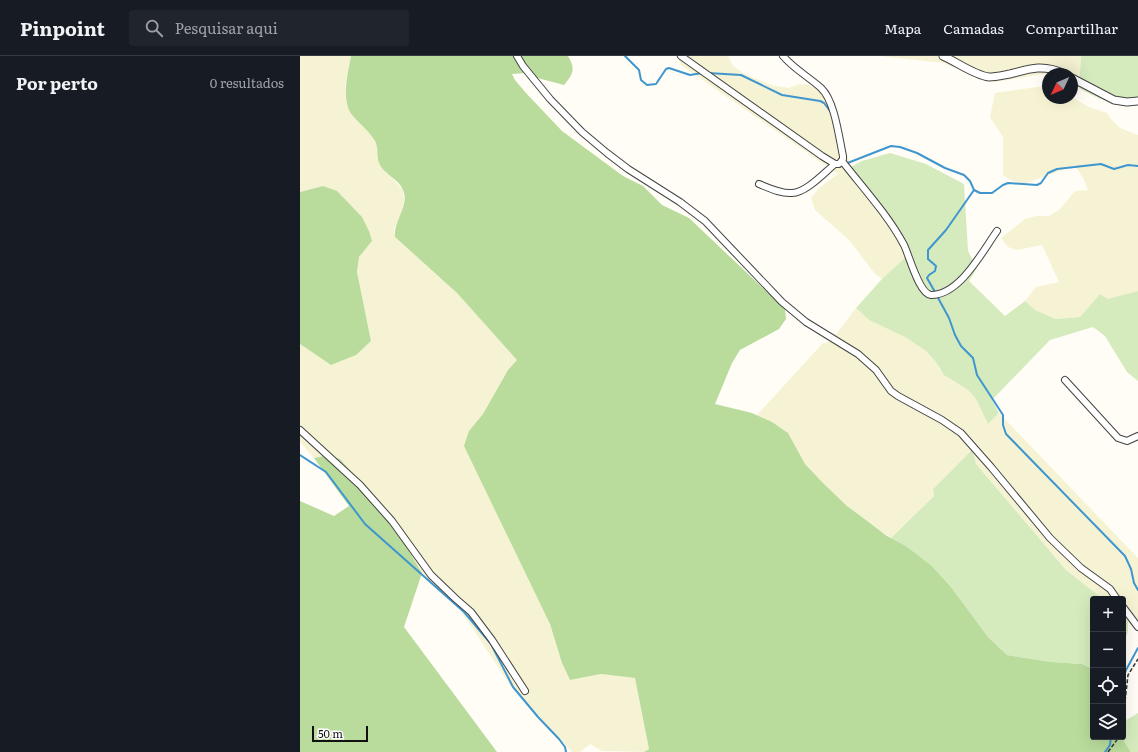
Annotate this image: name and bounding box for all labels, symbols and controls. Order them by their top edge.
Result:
search box [129,10,409,46]
text: Pinpoint [20,14,105,42]
text: Pesquisar aqui [175,16,278,39]
icon: search [143,17,165,39]
text: Mapa [884,18,921,38]
text: Camadas [943,18,1004,38]
text: Compartilhar [1026,18,1118,38]
north arrow [1042,68,1078,104]
text: Por perto [16,70,98,95]
text: 0 resultados [210,73,284,92]
map controls [1090,596,1126,740]
button: + [1090,596,1126,632]
button: − [1090,632,1126,668]
button: locate [1090,668,1126,704]
button: layers [1090,704,1126,740]
scale bar [312,724,368,743]
text: 50 m [318,725,343,741]

